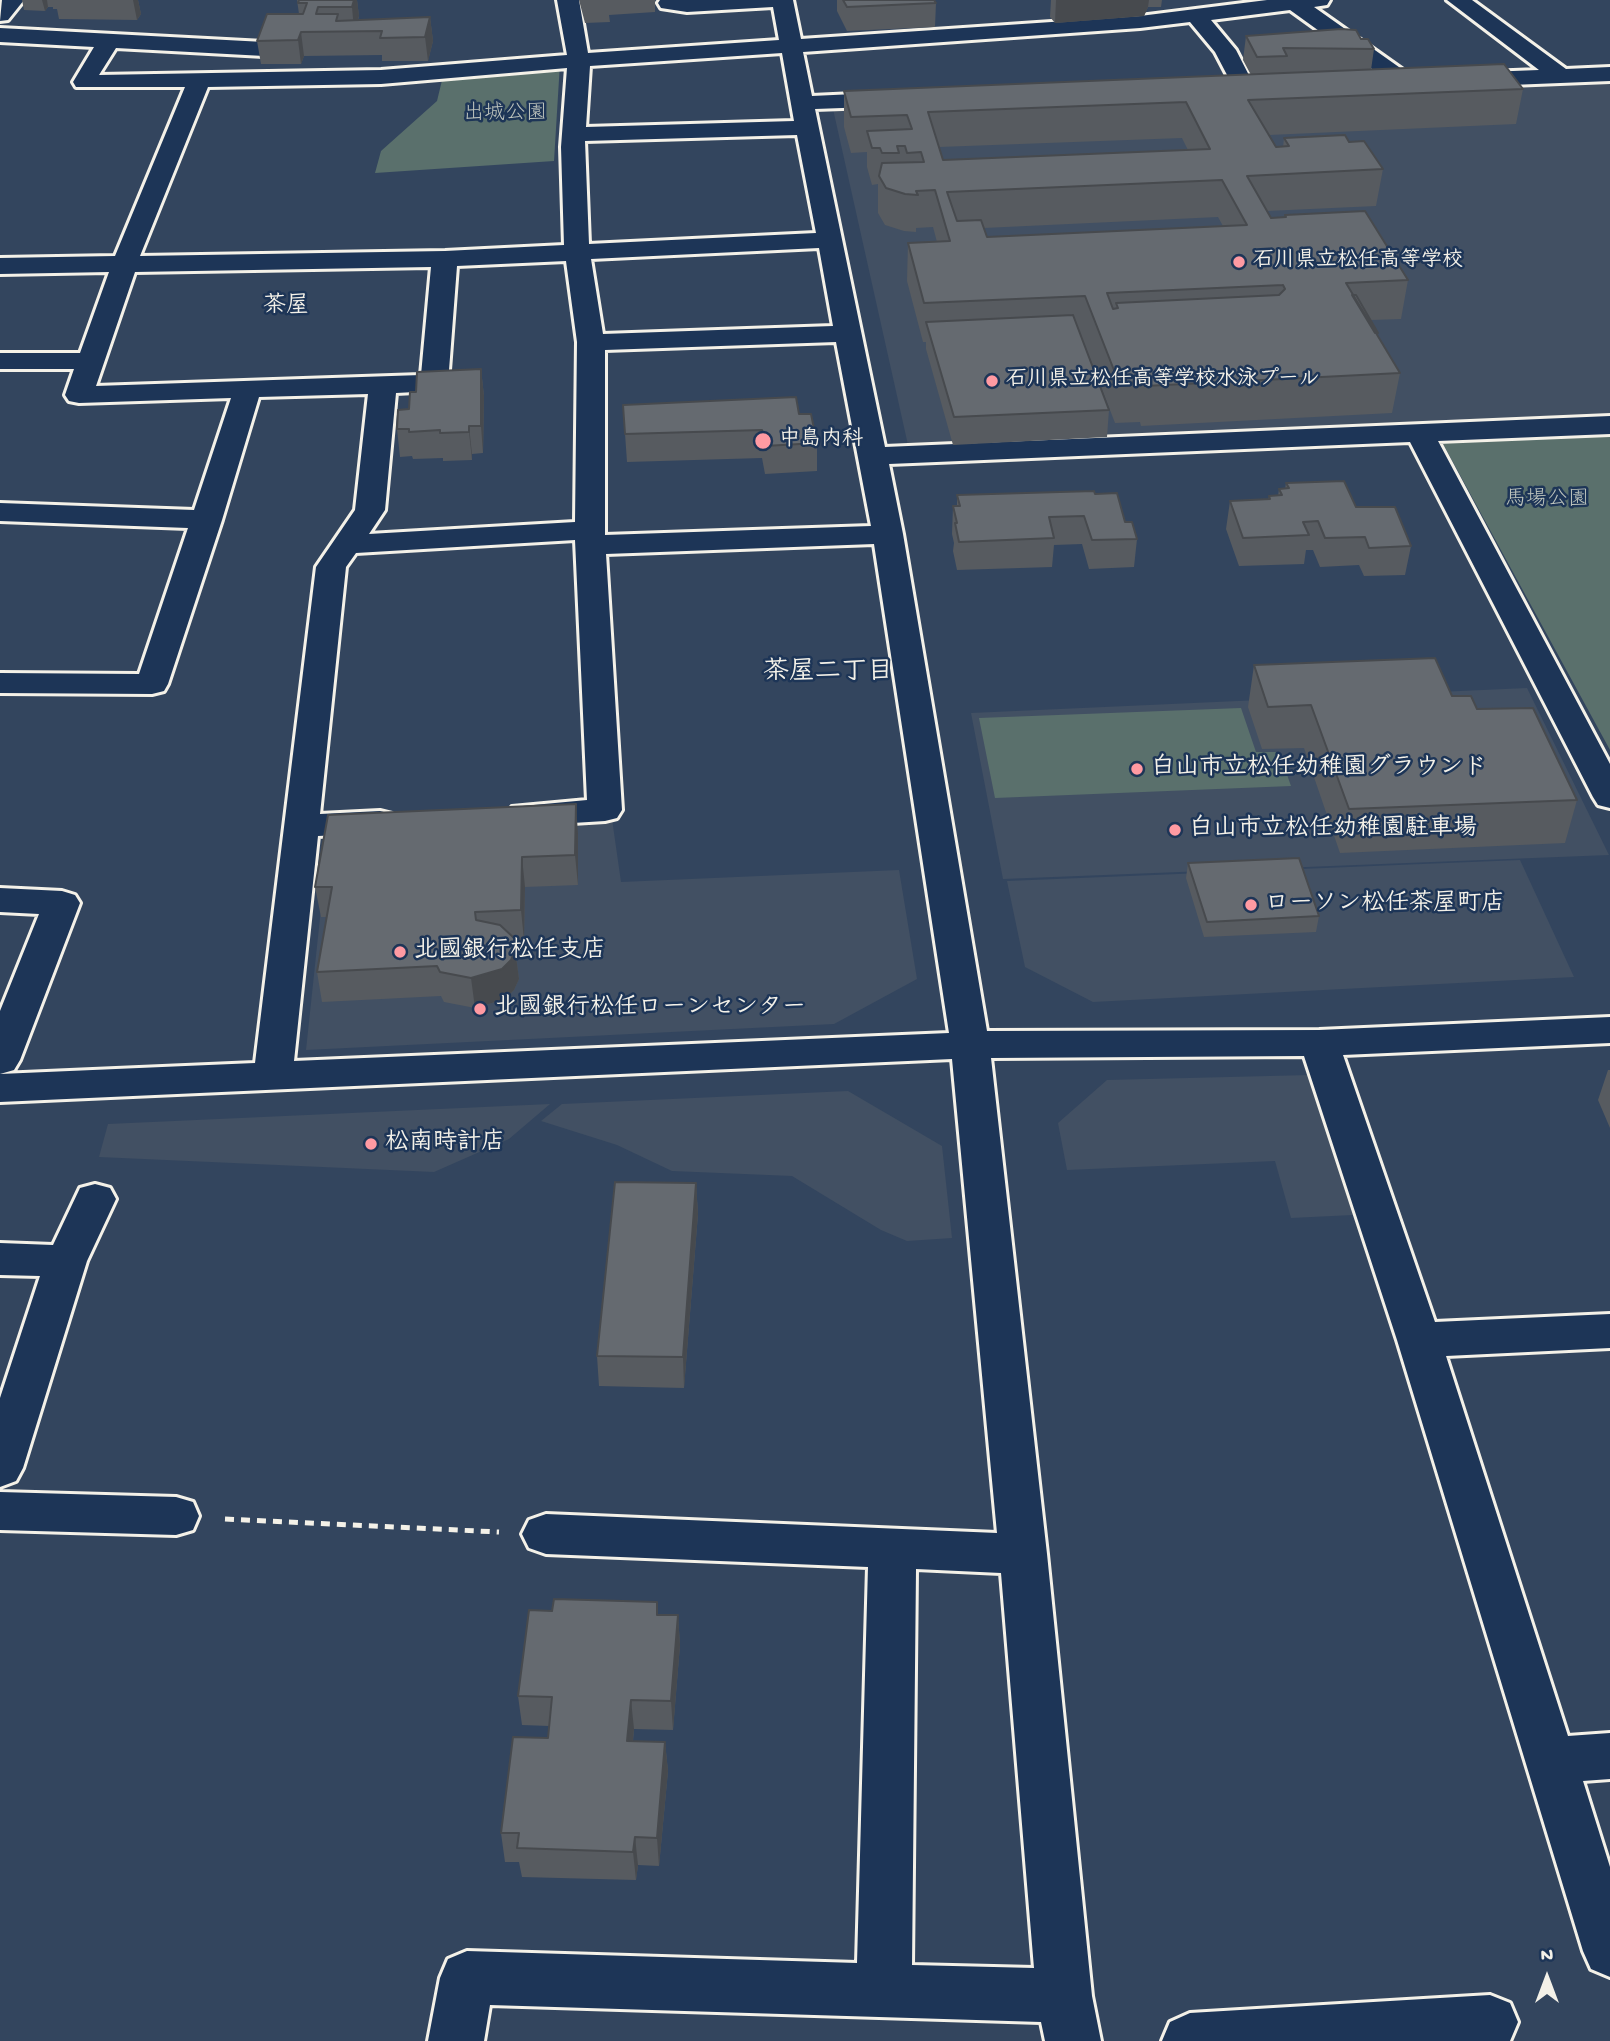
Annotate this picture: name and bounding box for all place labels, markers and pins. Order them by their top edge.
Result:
place label: 石川県立松任高等学校 [1253,249,1463,275]
marker: 石川県立松任高等学校 [1231,254,1247,270]
place label: 石川県立松任高等学校水泳プール [1006,368,1320,394]
marker: 石川県立松任高等学校水泳プール [984,373,1000,389]
place label: 中島内科 [779,428,863,454]
marker: 中島内科 [753,431,773,451]
place label: 白山市立松任幼稚園グラウンド [1151,755,1487,783]
marker: 白山市立松任幼稚園グラウンド [1129,761,1145,777]
place label: 白山市立松任幼稚園駐車場 [1189,816,1477,844]
marker: 白山市立松任幼稚園駐車場 [1167,822,1183,838]
place label: ローソン松任茶屋町店 [1265,891,1505,919]
marker: ローソン松任茶屋町店 [1243,897,1259,913]
place label: 北國銀行松任支店 [414,938,606,966]
marker: 北國銀行松任支店 [392,944,408,960]
place label: 北國銀行松任ローンセンター [494,995,806,1023]
marker: 北國銀行松任ローンセンター [472,1001,488,1017]
place label: 松南時計店 [385,1130,505,1158]
marker: 松南時計店 [363,1136,379,1152]

